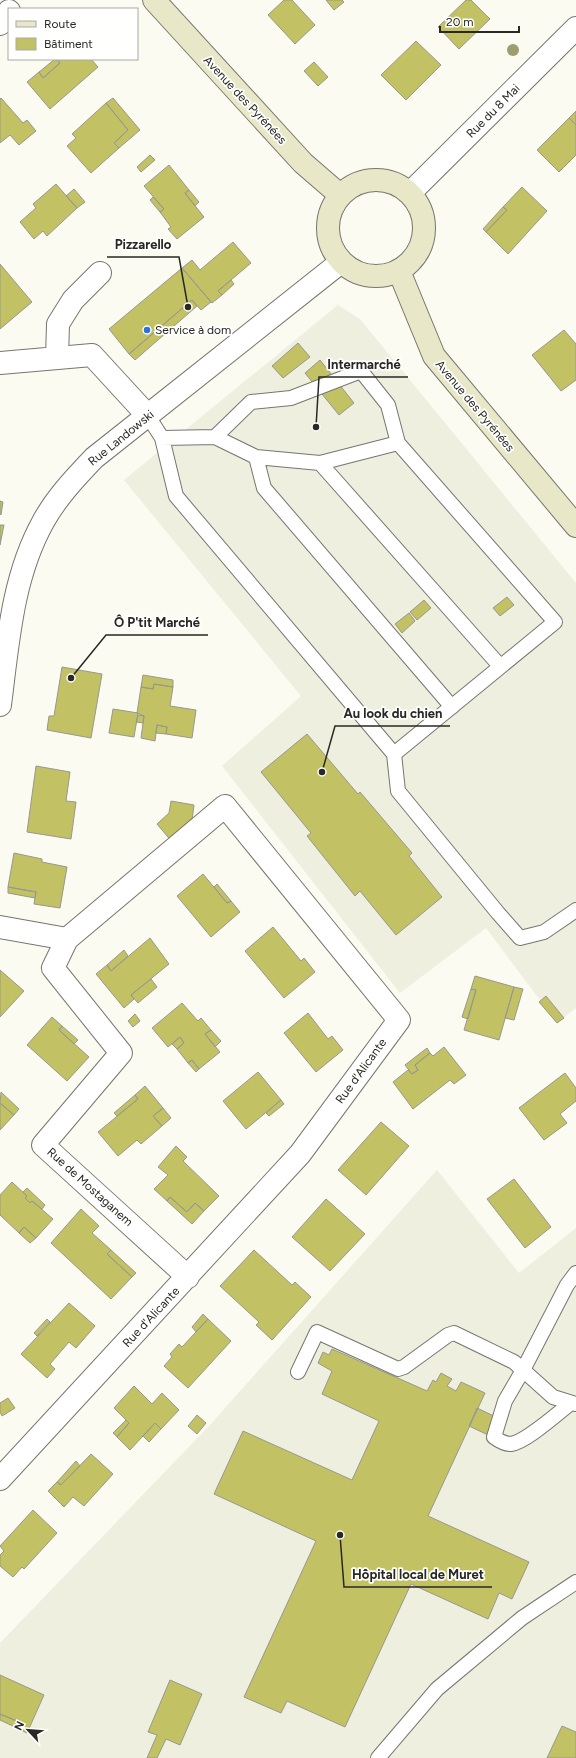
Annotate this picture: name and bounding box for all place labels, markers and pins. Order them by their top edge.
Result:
callout: Pizzarello [107,232,179,257]
place label: Service à dom [155,323,231,337]
marker: Service à dom [142,325,152,335]
callout: Intermarché [319,352,408,377]
callout: Ô P'tit Marché [106,610,208,635]
callout: Au look du chien [335,701,450,726]
callout: Hôpital local de Muret [344,1562,492,1587]

